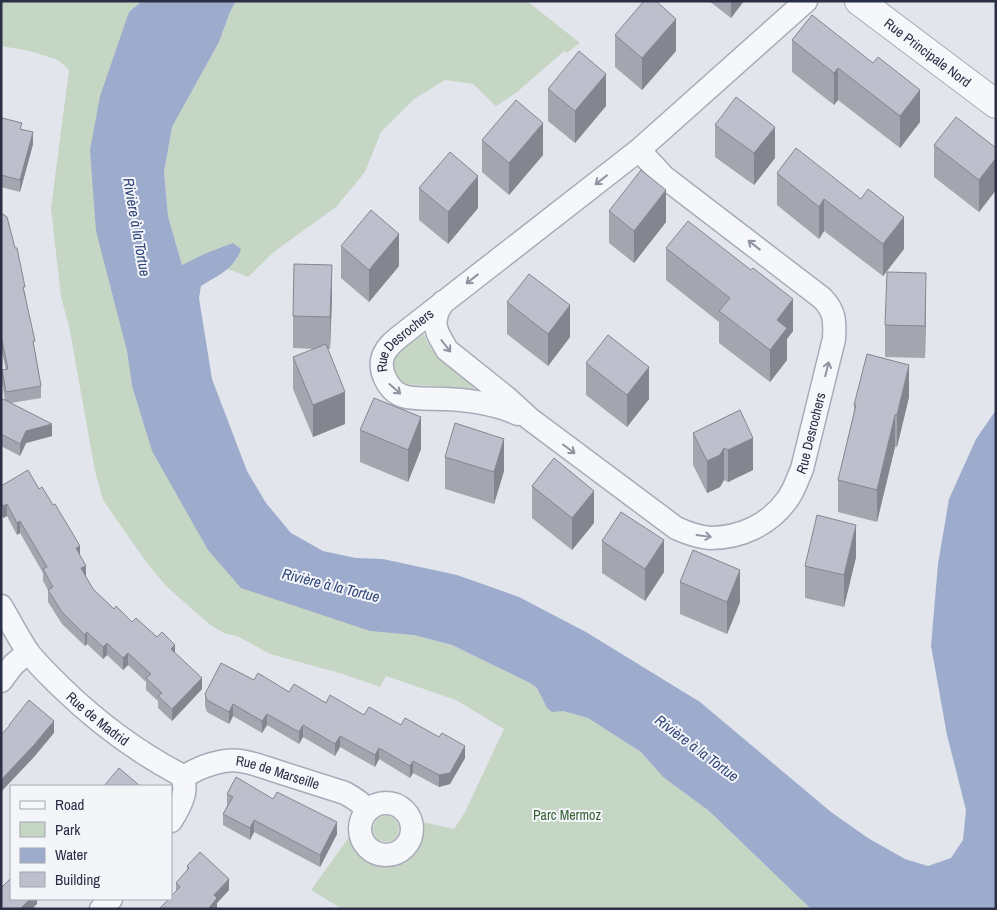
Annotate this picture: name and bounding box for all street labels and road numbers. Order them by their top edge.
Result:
street label: Rue Principale Nord [881,14,975,91]
street label: Rue Desrochers [373,304,438,373]
street label: Rue Desrochers [792,390,830,477]
street label: Rue de Madrid [62,688,133,750]
street label: Rue de Marseille [235,751,322,793]

